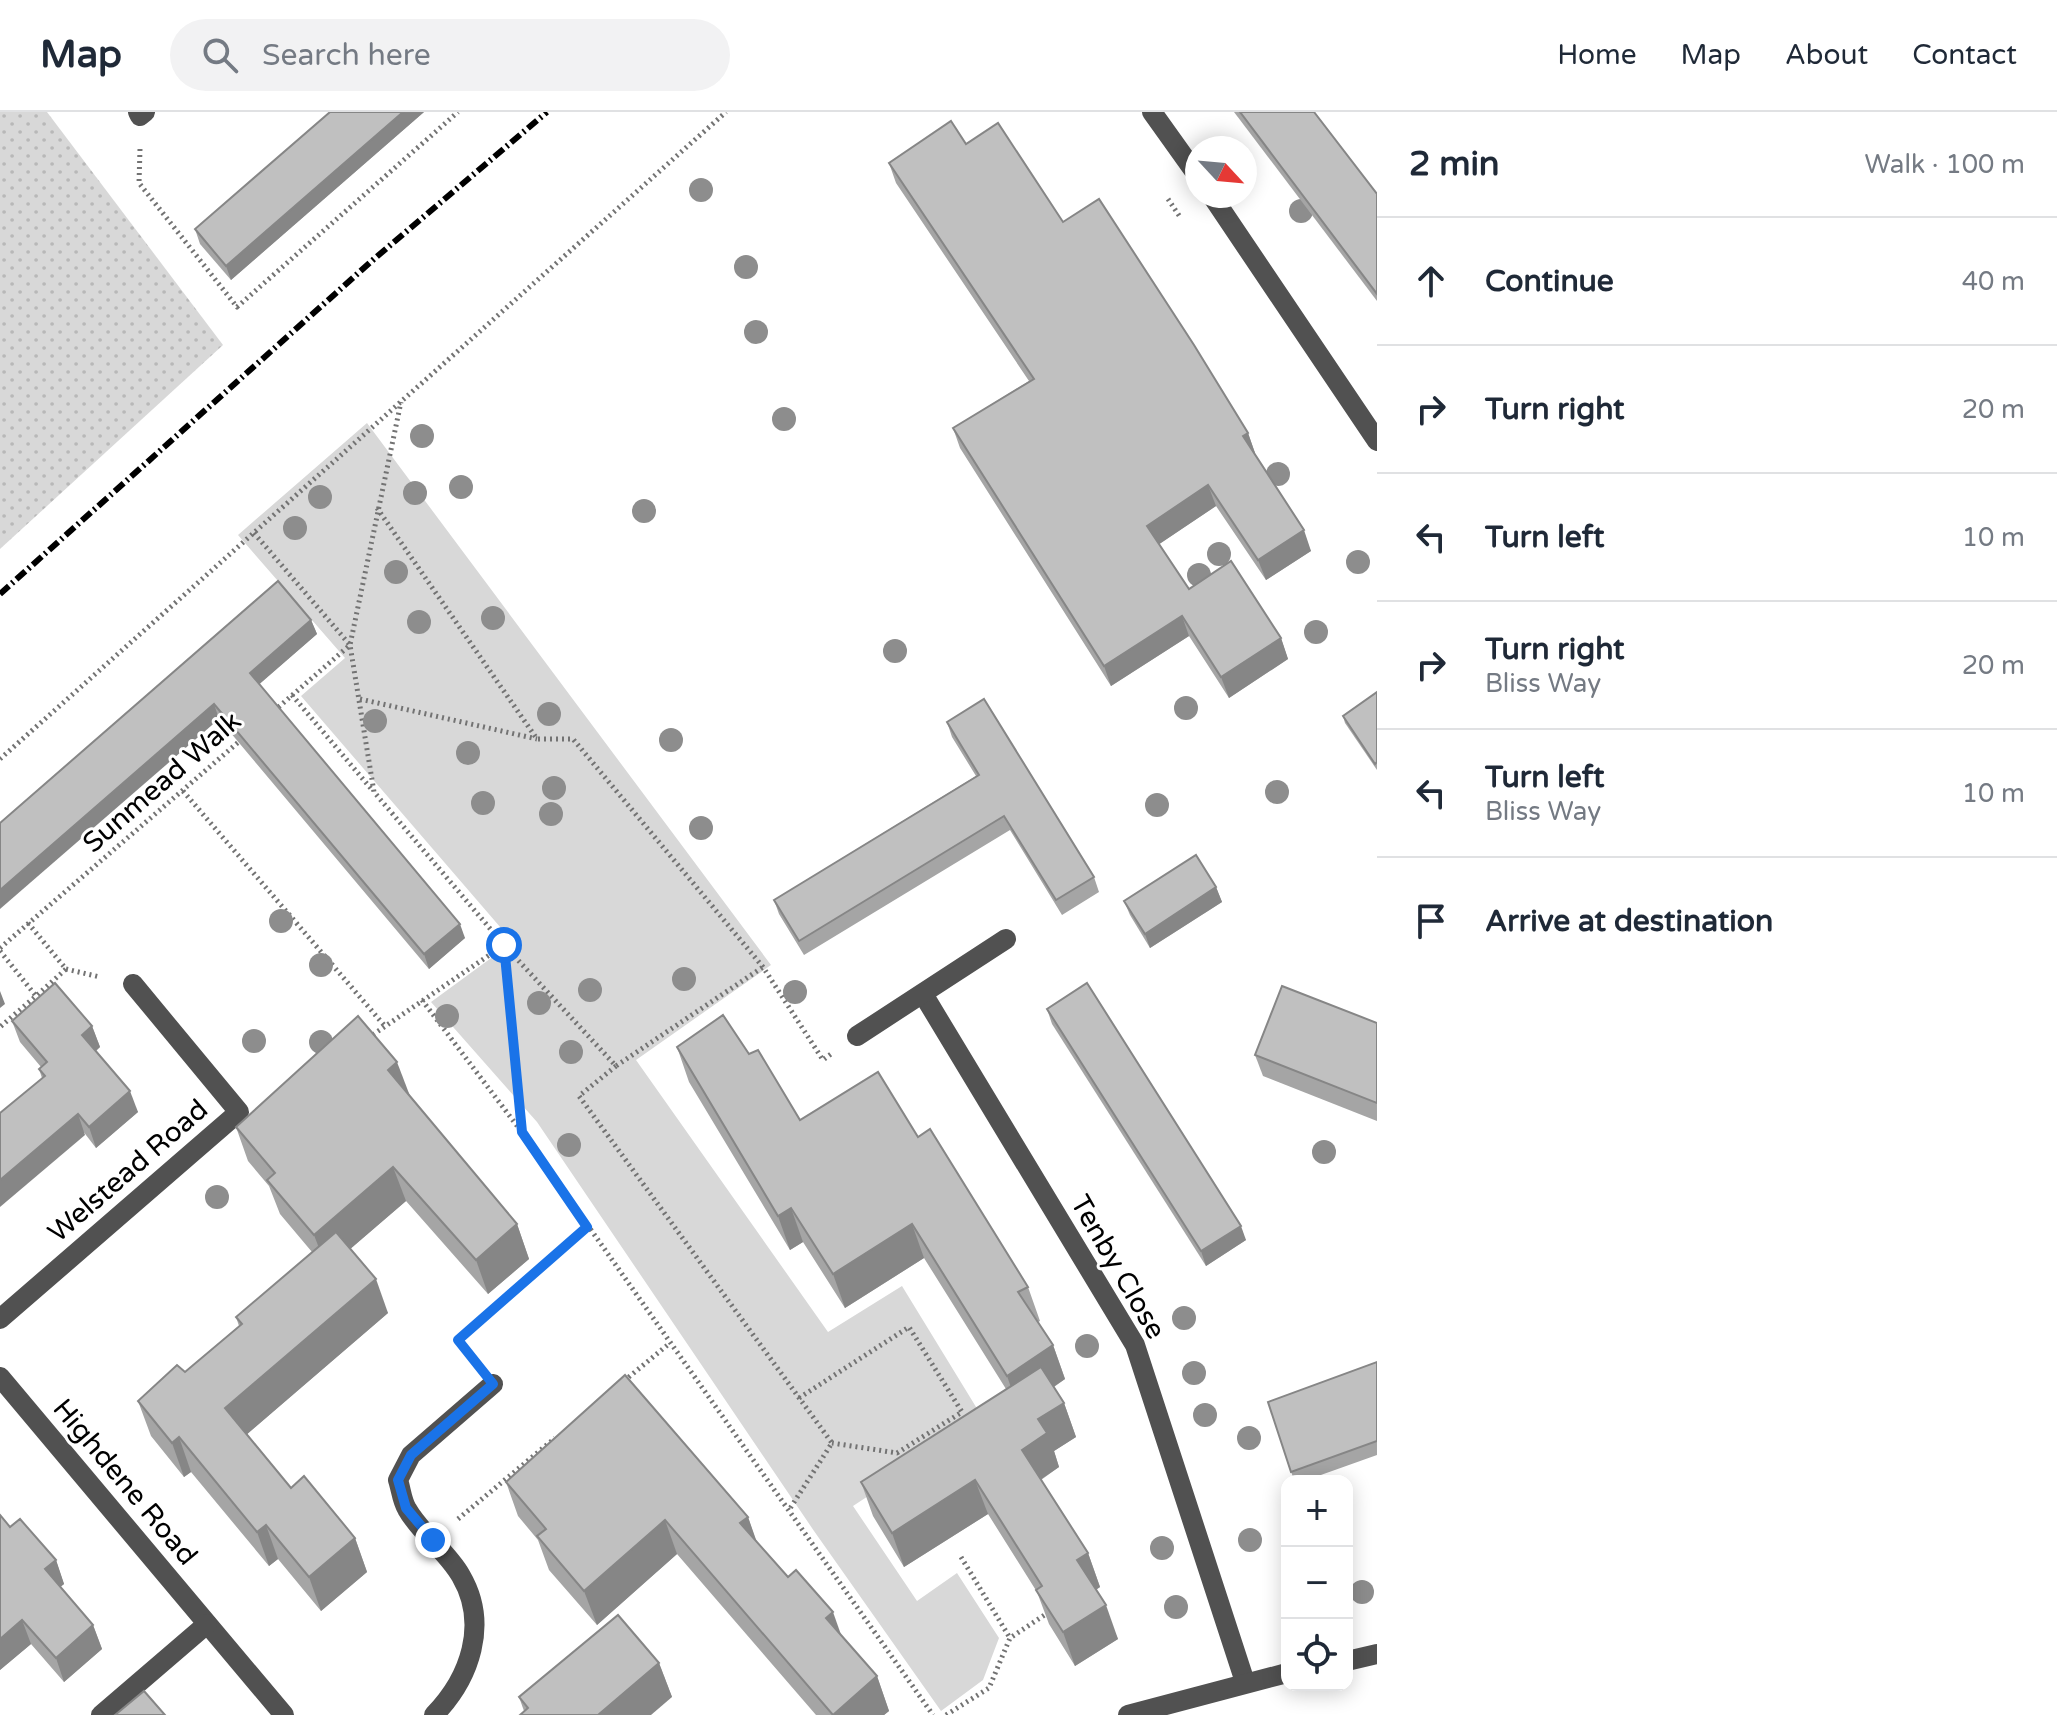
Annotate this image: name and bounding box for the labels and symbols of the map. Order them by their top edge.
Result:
north arrow [1185,136,1257,208]
street label: Sunmead Walk [76,704,248,860]
route start [486,927,522,963]
street label: Welstead Road [41,1092,215,1250]
street label: Tenby Close [1063,1189,1173,1345]
street label: Highdene Road [46,1392,204,1572]
route end [415,1522,451,1558]

